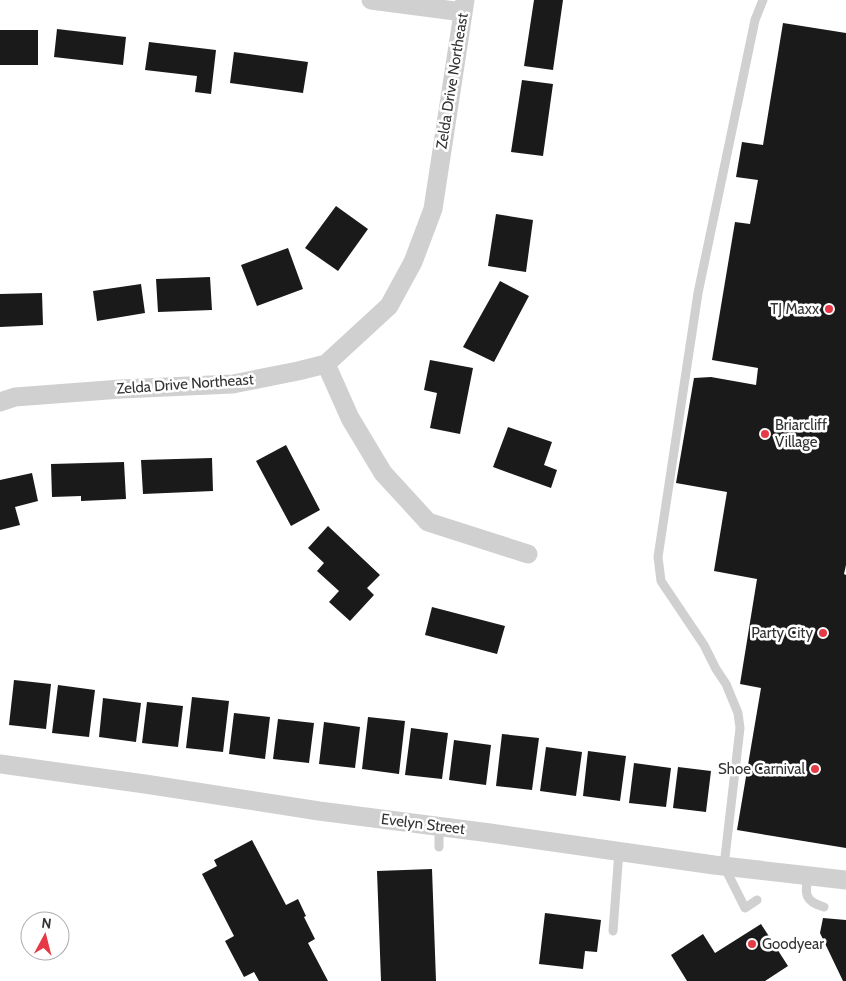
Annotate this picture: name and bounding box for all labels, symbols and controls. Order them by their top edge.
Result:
street label: Zelda Drive Northeast [432,12,472,150]
place label: TJ Maxx [770,300,819,318]
marker: TJ Maxx [823,303,835,315]
street label: Zelda Drive Northeast [116,370,254,398]
place label: Briarcliff Village [775,416,827,451]
marker: Briarcliff Village [759,428,771,440]
place label: Party City [751,624,813,642]
marker: Party City [817,627,829,639]
place label: Shoe Carnival [718,760,805,778]
marker: Shoe Carnival [809,763,821,775]
street label: Evelyn Street [380,810,466,838]
north arrow [20,911,70,961]
text: N [41,914,53,933]
place label: Goodyear [762,935,824,953]
marker: Goodyear [746,938,758,950]

